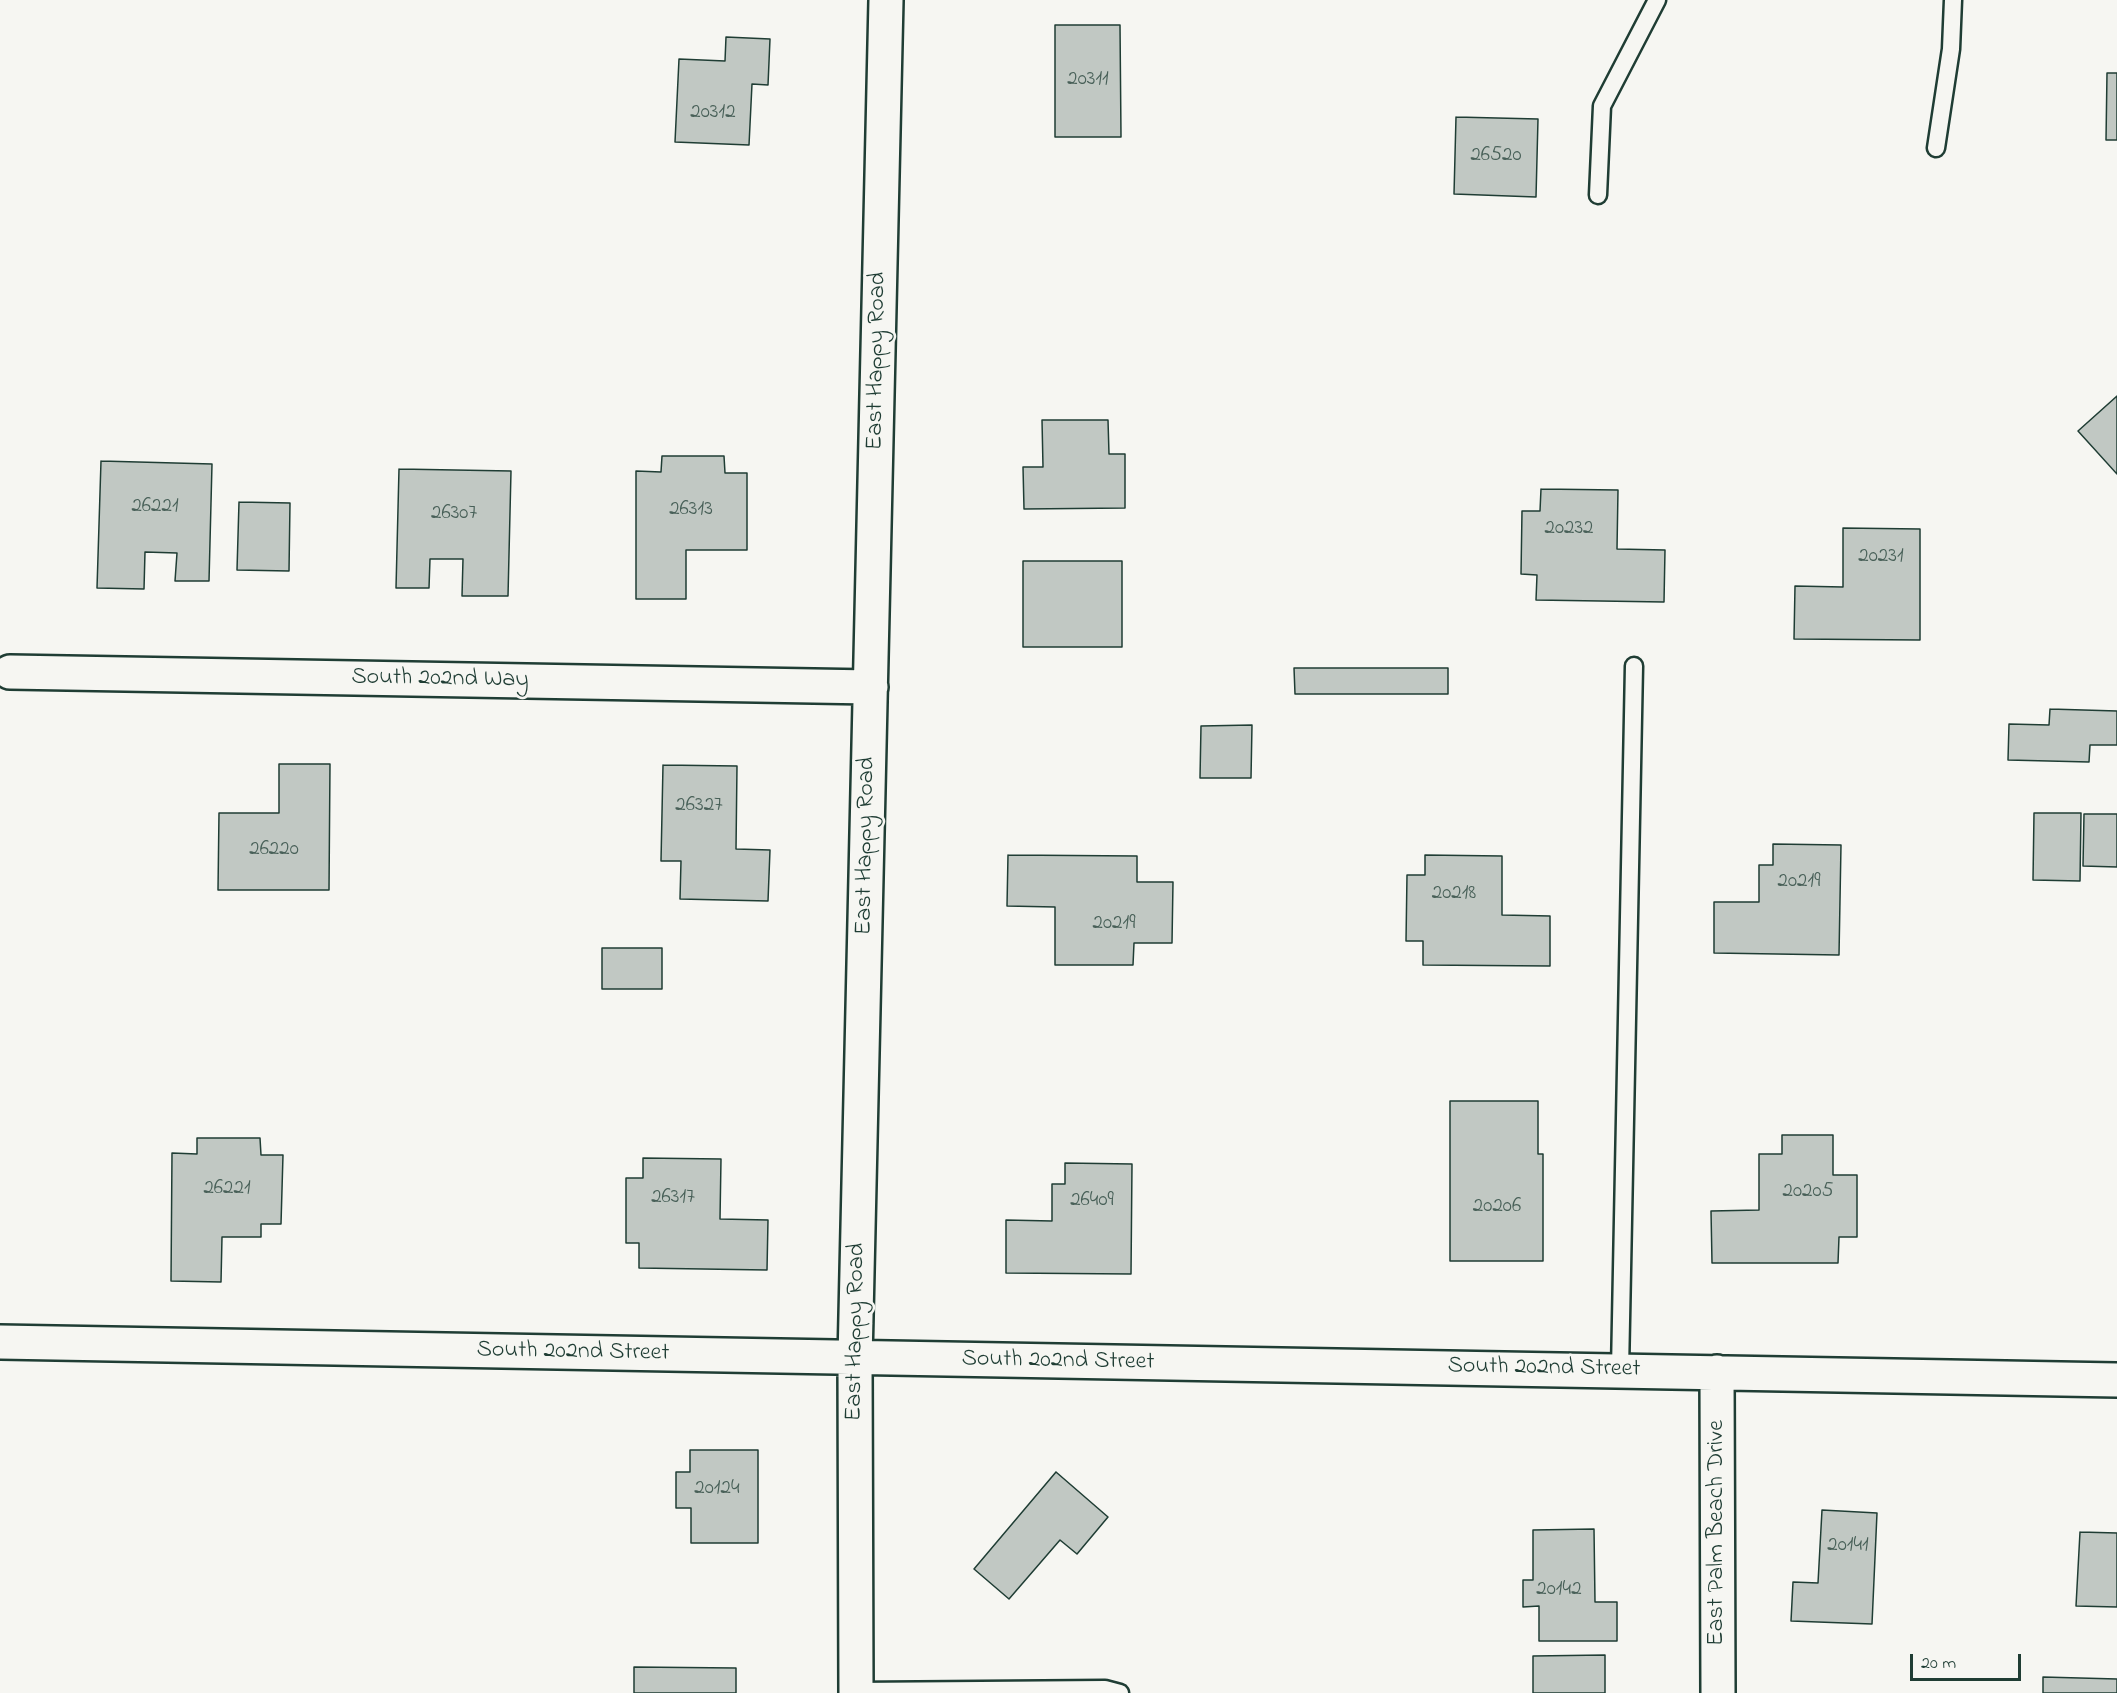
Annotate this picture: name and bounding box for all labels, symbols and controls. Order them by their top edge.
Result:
house number: 20311 [1067,68,1109,94]
house number: 20312 [690,101,736,127]
house number: 26520 [1470,144,1522,170]
street label: East Happy Road [862,272,894,450]
house number: 26221 [131,495,179,521]
house number: 26313 [669,498,713,524]
house number: 26307 [431,502,477,528]
house number: 20232 [1544,517,1594,543]
house number: 20231 [1858,545,1904,571]
street label: South 202nd Way [351,664,529,696]
street label: East Happy Road [851,757,883,935]
house number: 26327 [675,794,723,820]
house number: 26220 [249,838,299,864]
house number: 20219 [1778,870,1820,896]
house number: 20218 [1432,882,1476,908]
house number: 20219 [1093,912,1135,938]
house number: 26221 [203,1177,251,1203]
house number: 20205 [1782,1180,1834,1206]
house number: 26317 [651,1186,695,1212]
house number: 26409 [1070,1189,1114,1215]
house number: 20206 [1473,1195,1521,1221]
street label: East Happy Road [841,1243,873,1421]
street label: South 202nd Street [476,1337,670,1369]
street label: South 202nd Street [961,1346,1155,1378]
street label: South 202nd Street [1447,1353,1641,1385]
street label: East Palm Beach Drive [1704,1420,1732,1646]
house number: 20124 [694,1477,740,1503]
house number: 20141 [1827,1534,1869,1560]
house number: 20142 [1536,1578,1582,1604]
scale bar [1913,1642,2024,1680]
text: 20 m [1921,1651,1956,1677]

